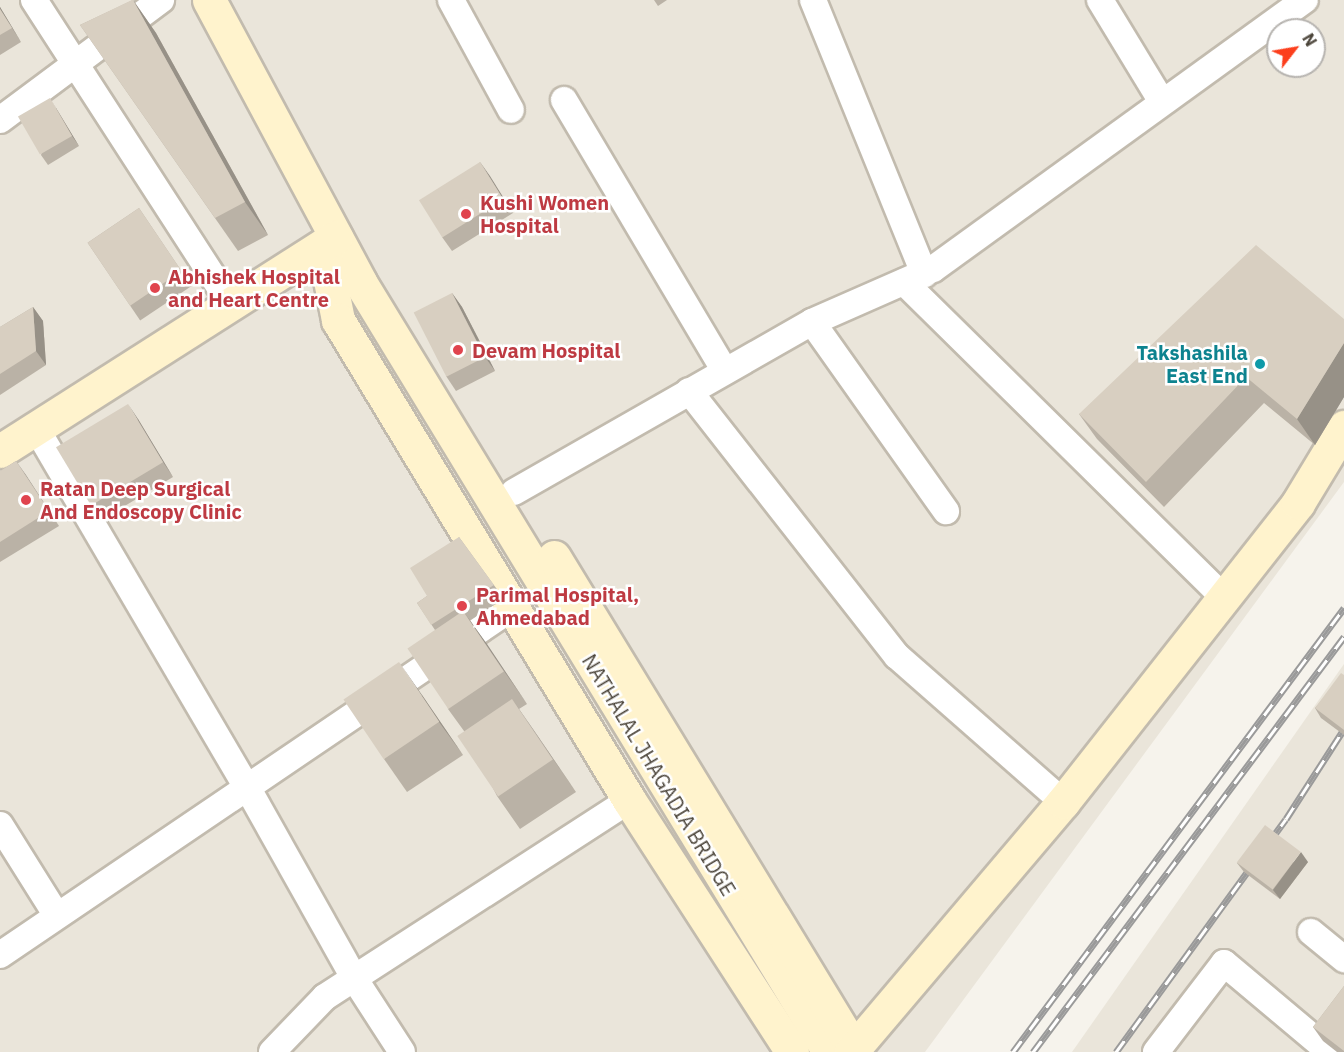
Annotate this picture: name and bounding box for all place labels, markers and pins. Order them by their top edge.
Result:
place label: Kushi Women Hospital [480,190,609,237]
marker: Kushi Women Hospital [457,205,475,223]
place label: Abhishek Hospital and Heart Centre [168,264,340,311]
marker: Abhishek Hospital and Heart Centre [146,279,164,297]
place label: Devam Hospital [472,338,620,362]
place label: Takshashila East End [1136,340,1248,387]
marker: Devam Hospital [449,341,467,359]
marker: Takshashila East End [1253,357,1267,371]
place label: Ratan Deep Surgical And Endoscopy Clinic [40,476,242,523]
marker: Ratan Deep Surgical And Endoscopy Clinic [17,491,35,509]
place label: Parimal Hospital, Ahmedabad [476,582,639,629]
marker: Parimal Hospital, Ahmedabad [453,597,471,615]

